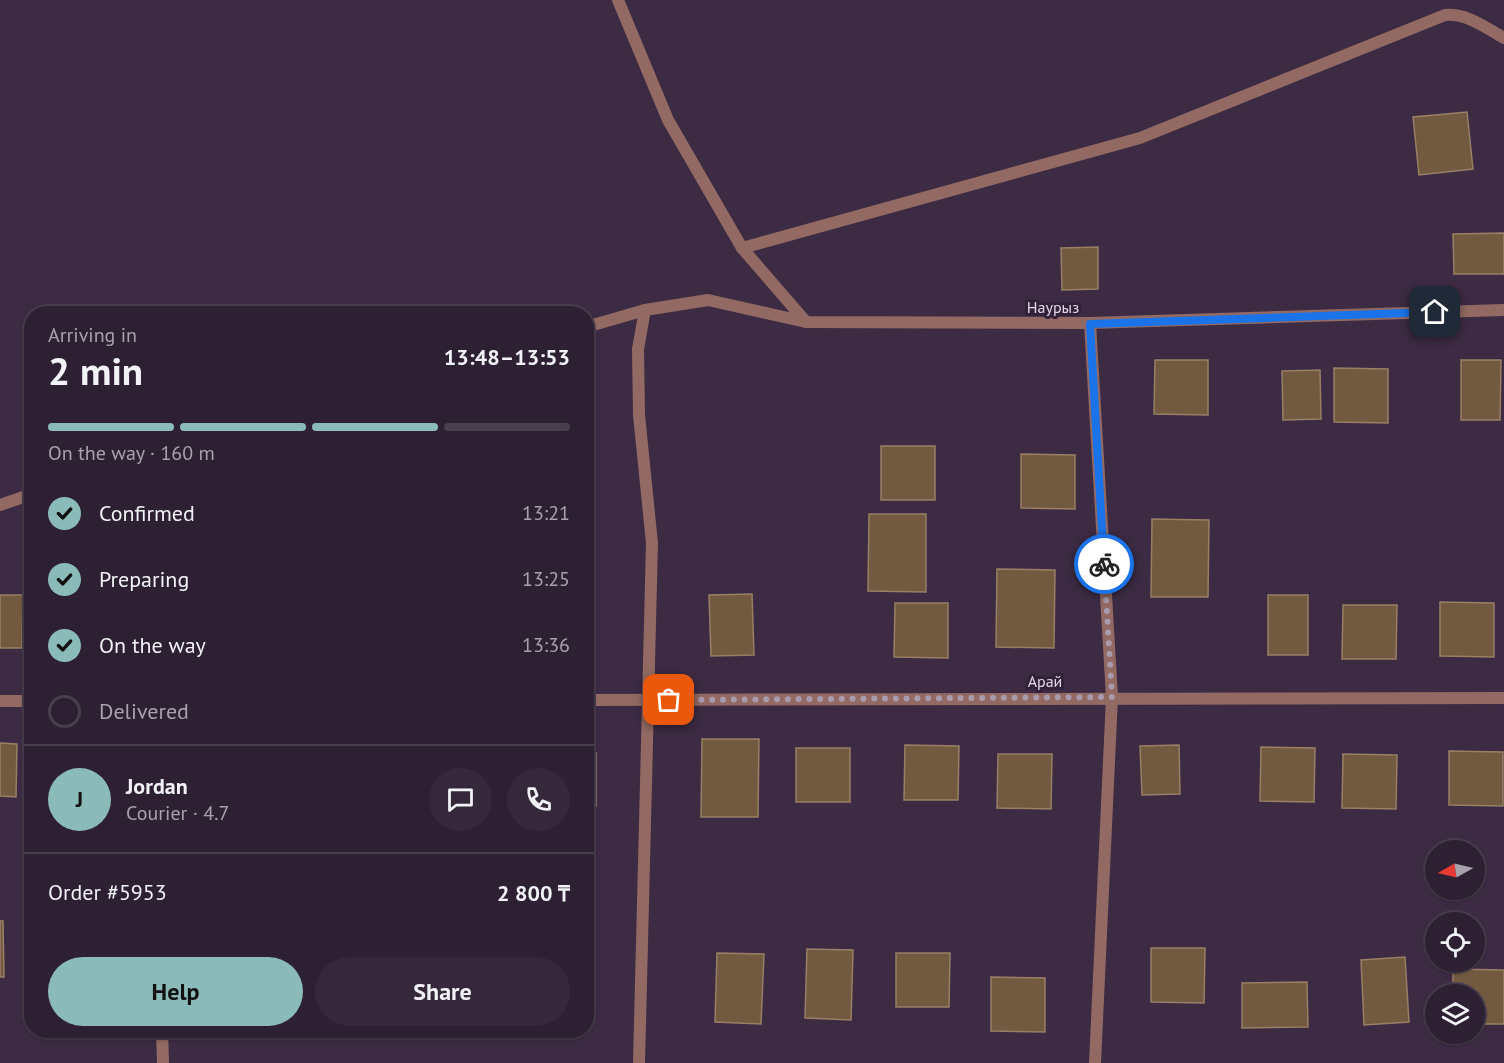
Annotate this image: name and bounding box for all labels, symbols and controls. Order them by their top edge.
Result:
pin [1409,286,1460,337]
icon: home [1418,295,1451,328]
street label: Наурыз [1027,297,1079,317]
text: Arriving in [48,322,137,348]
text: 13:48–13:53 [444,343,570,371]
text: 2 min [48,345,143,396]
text: On the way · 160 m [48,440,215,466]
icon: check [48,497,81,530]
text: Confirmed [99,499,195,527]
text: 13:21 [522,500,570,526]
courier [1074,534,1134,594]
icon: bike [1088,548,1121,581]
icon: check [48,563,81,596]
text: Preparing [99,565,189,593]
text: 13:25 [522,566,570,592]
icon: check [48,629,81,662]
text: On the way [99,631,206,659]
text: 13:36 [522,632,570,658]
street label: Арай [1028,671,1062,691]
pin [643,674,694,725]
icon: bag [652,683,685,716]
text: Delivered [99,697,189,725]
button: chat [429,768,492,831]
button: phone [507,768,570,831]
text: Jordan [126,772,188,800]
text: J [76,785,83,813]
text: Courier · 4.7 [126,800,229,826]
north arrow [1425,840,1485,900]
map controls [1425,840,1485,1044]
text: Order #5953 [48,878,167,906]
text: 2 800 ₸ [497,879,570,907]
button: locate [1425,912,1485,972]
button: Help [48,957,303,1026]
button: Share [315,957,570,1026]
button: layers [1425,984,1485,1044]

